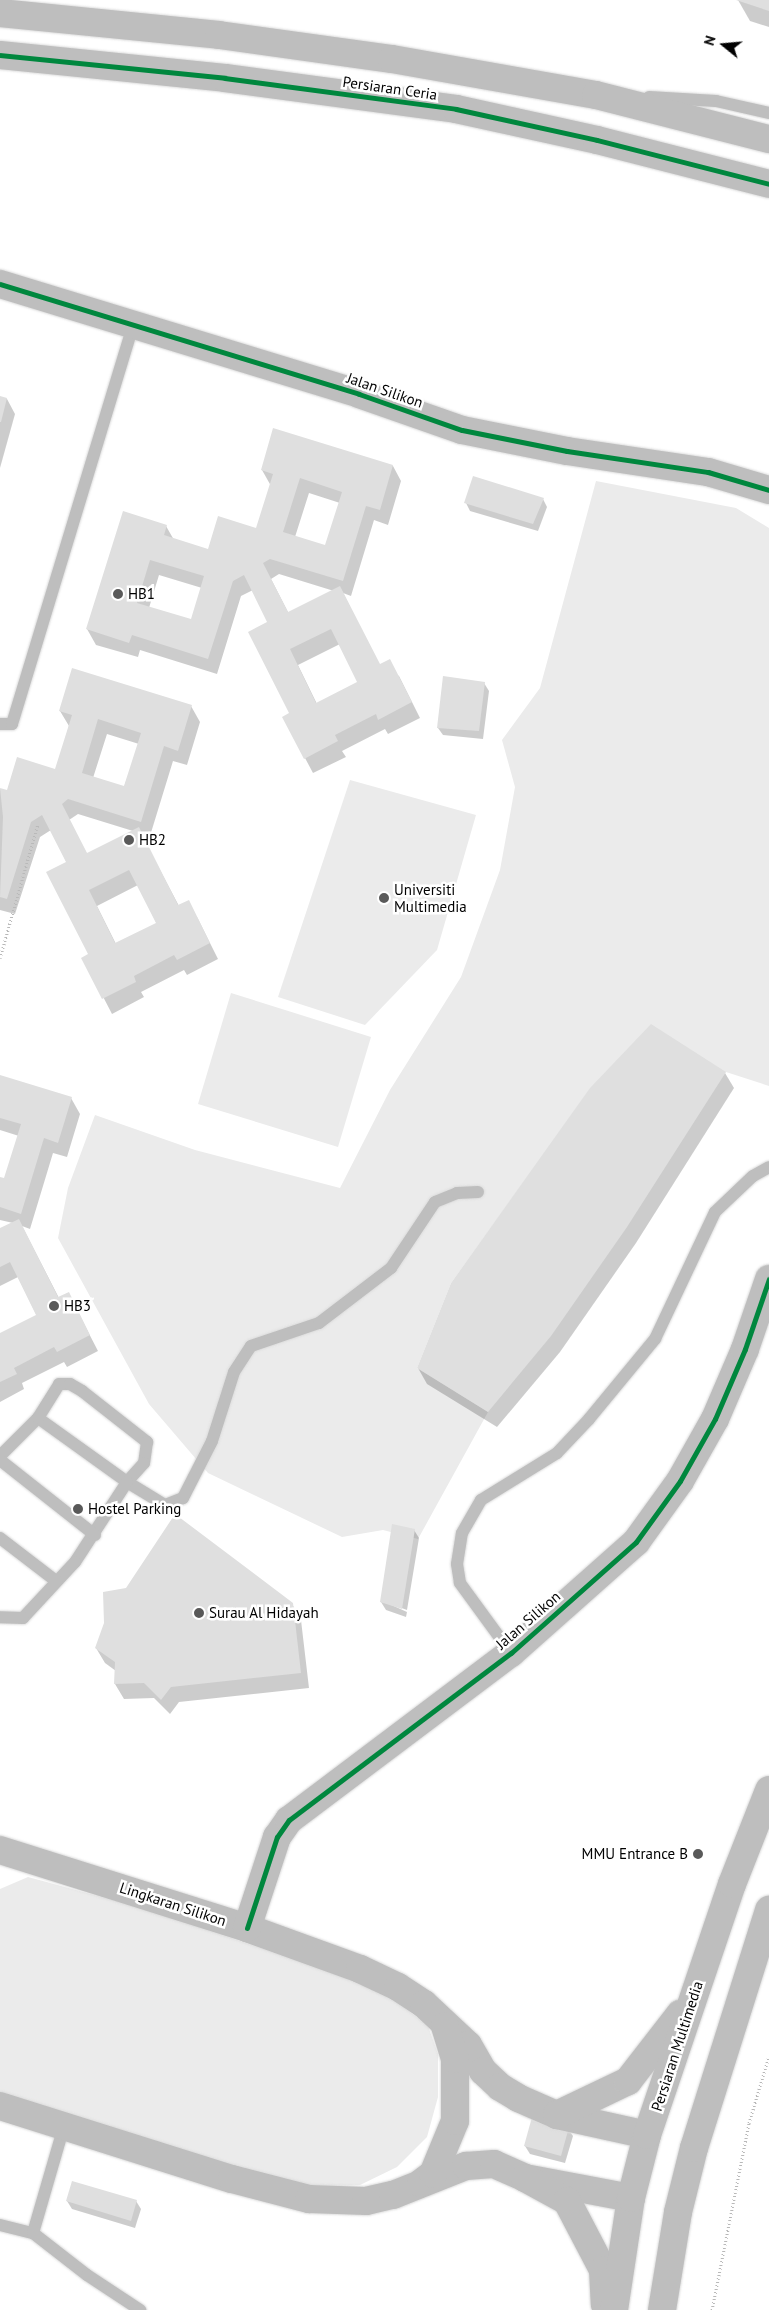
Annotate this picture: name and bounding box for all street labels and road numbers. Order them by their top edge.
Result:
street label: Persiaran Ceria [342,72,438,104]
street label: Jalan Silikon [344,369,426,411]
street label: Jalan Silikon [492,1587,564,1653]
street label: Lingkaran Silikon [117,1878,229,1930]
street label: Persiaran Multimedia [647,1979,707,2113]

